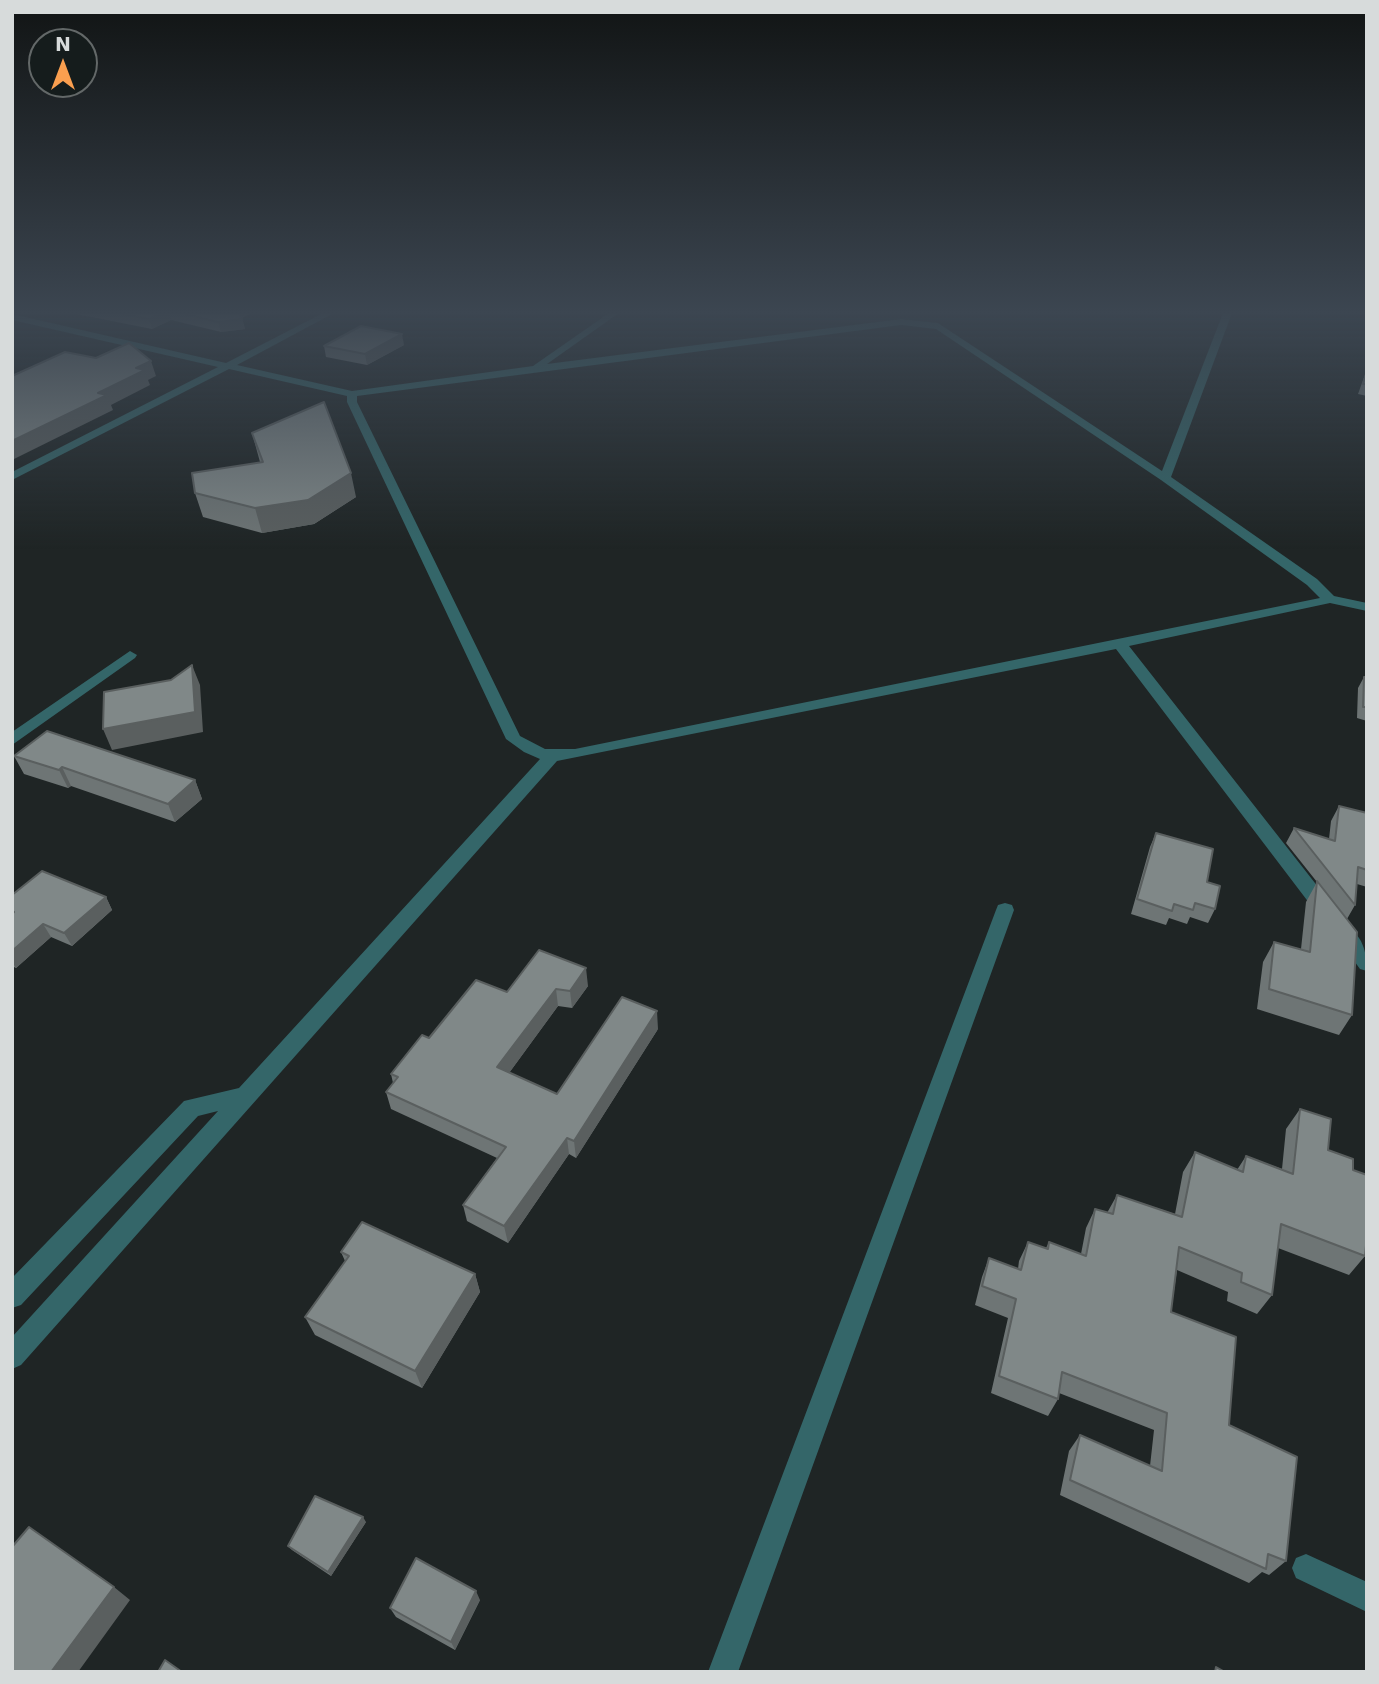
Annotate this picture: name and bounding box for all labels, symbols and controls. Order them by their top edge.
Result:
north arrow [28,28,98,98]
text: N [55,33,71,55]

